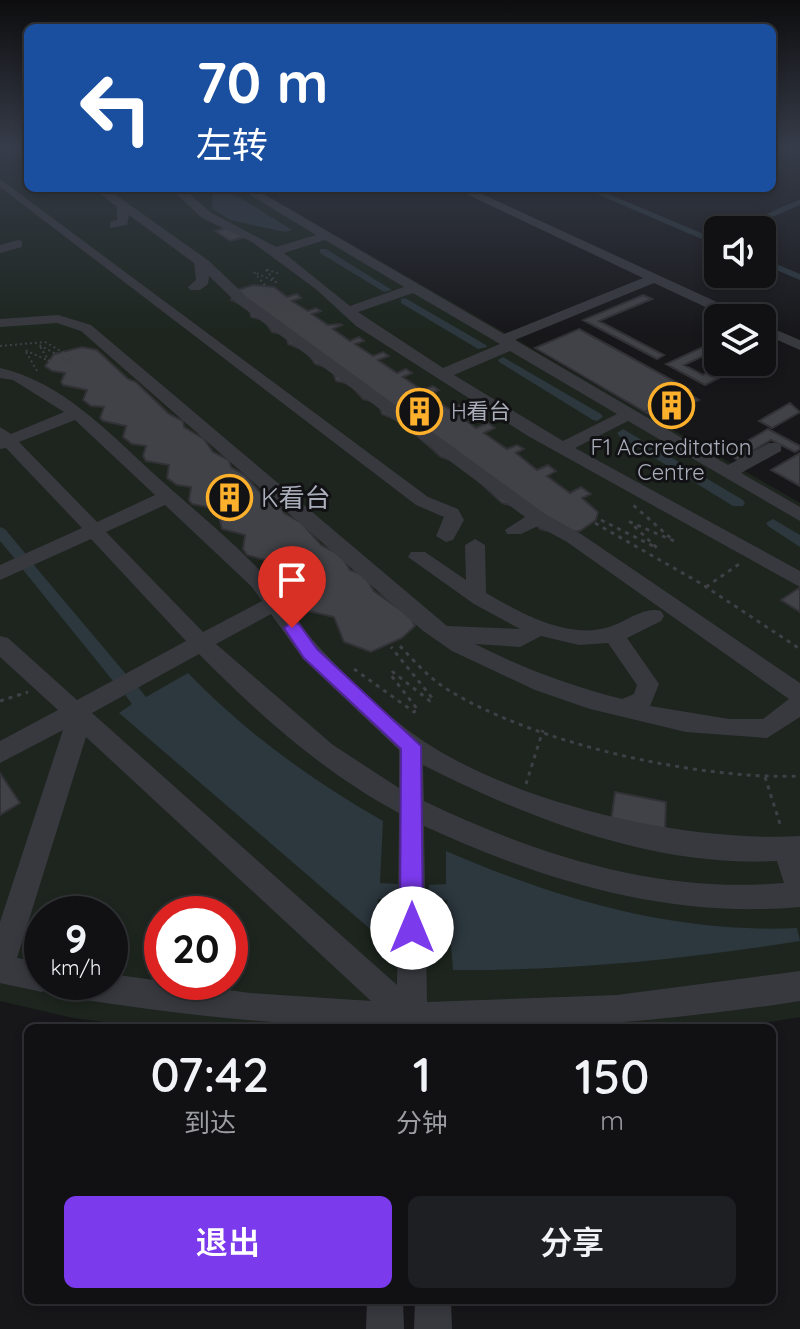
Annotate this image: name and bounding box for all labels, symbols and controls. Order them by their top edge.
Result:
text: 70 m [196,47,328,117]
icon: left [64,56,168,160]
text: 左转 [196,122,268,167]
map controls [704,216,776,376]
button: sound [704,216,776,288]
button: layers [704,304,776,376]
building icon: F1 Accreditation Centre [647,382,695,430]
building icon: H看台 [396,387,444,435]
place label: H看台 [451,397,511,425]
place label: F1 Accreditation Centre [590,433,752,486]
building icon: K看台 [206,474,254,522]
place label: K看台 [261,481,331,514]
pin [258,546,326,628]
icon: arrive [270,558,314,602]
position arrow [370,886,454,970]
speed limit sign: 20 [144,896,248,1000]
text: 9 [65,913,87,963]
text: km/h [51,955,101,980]
text: 07:42 [151,1044,269,1104]
text: 1 [413,1044,431,1104]
text: 150 [575,1046,649,1106]
text: m [600,1104,624,1137]
text: 到达 [184,1106,236,1139]
text: 分钟 [396,1106,448,1139]
button: 退出 [64,1196,392,1288]
button: 分享 [408,1196,736,1288]

